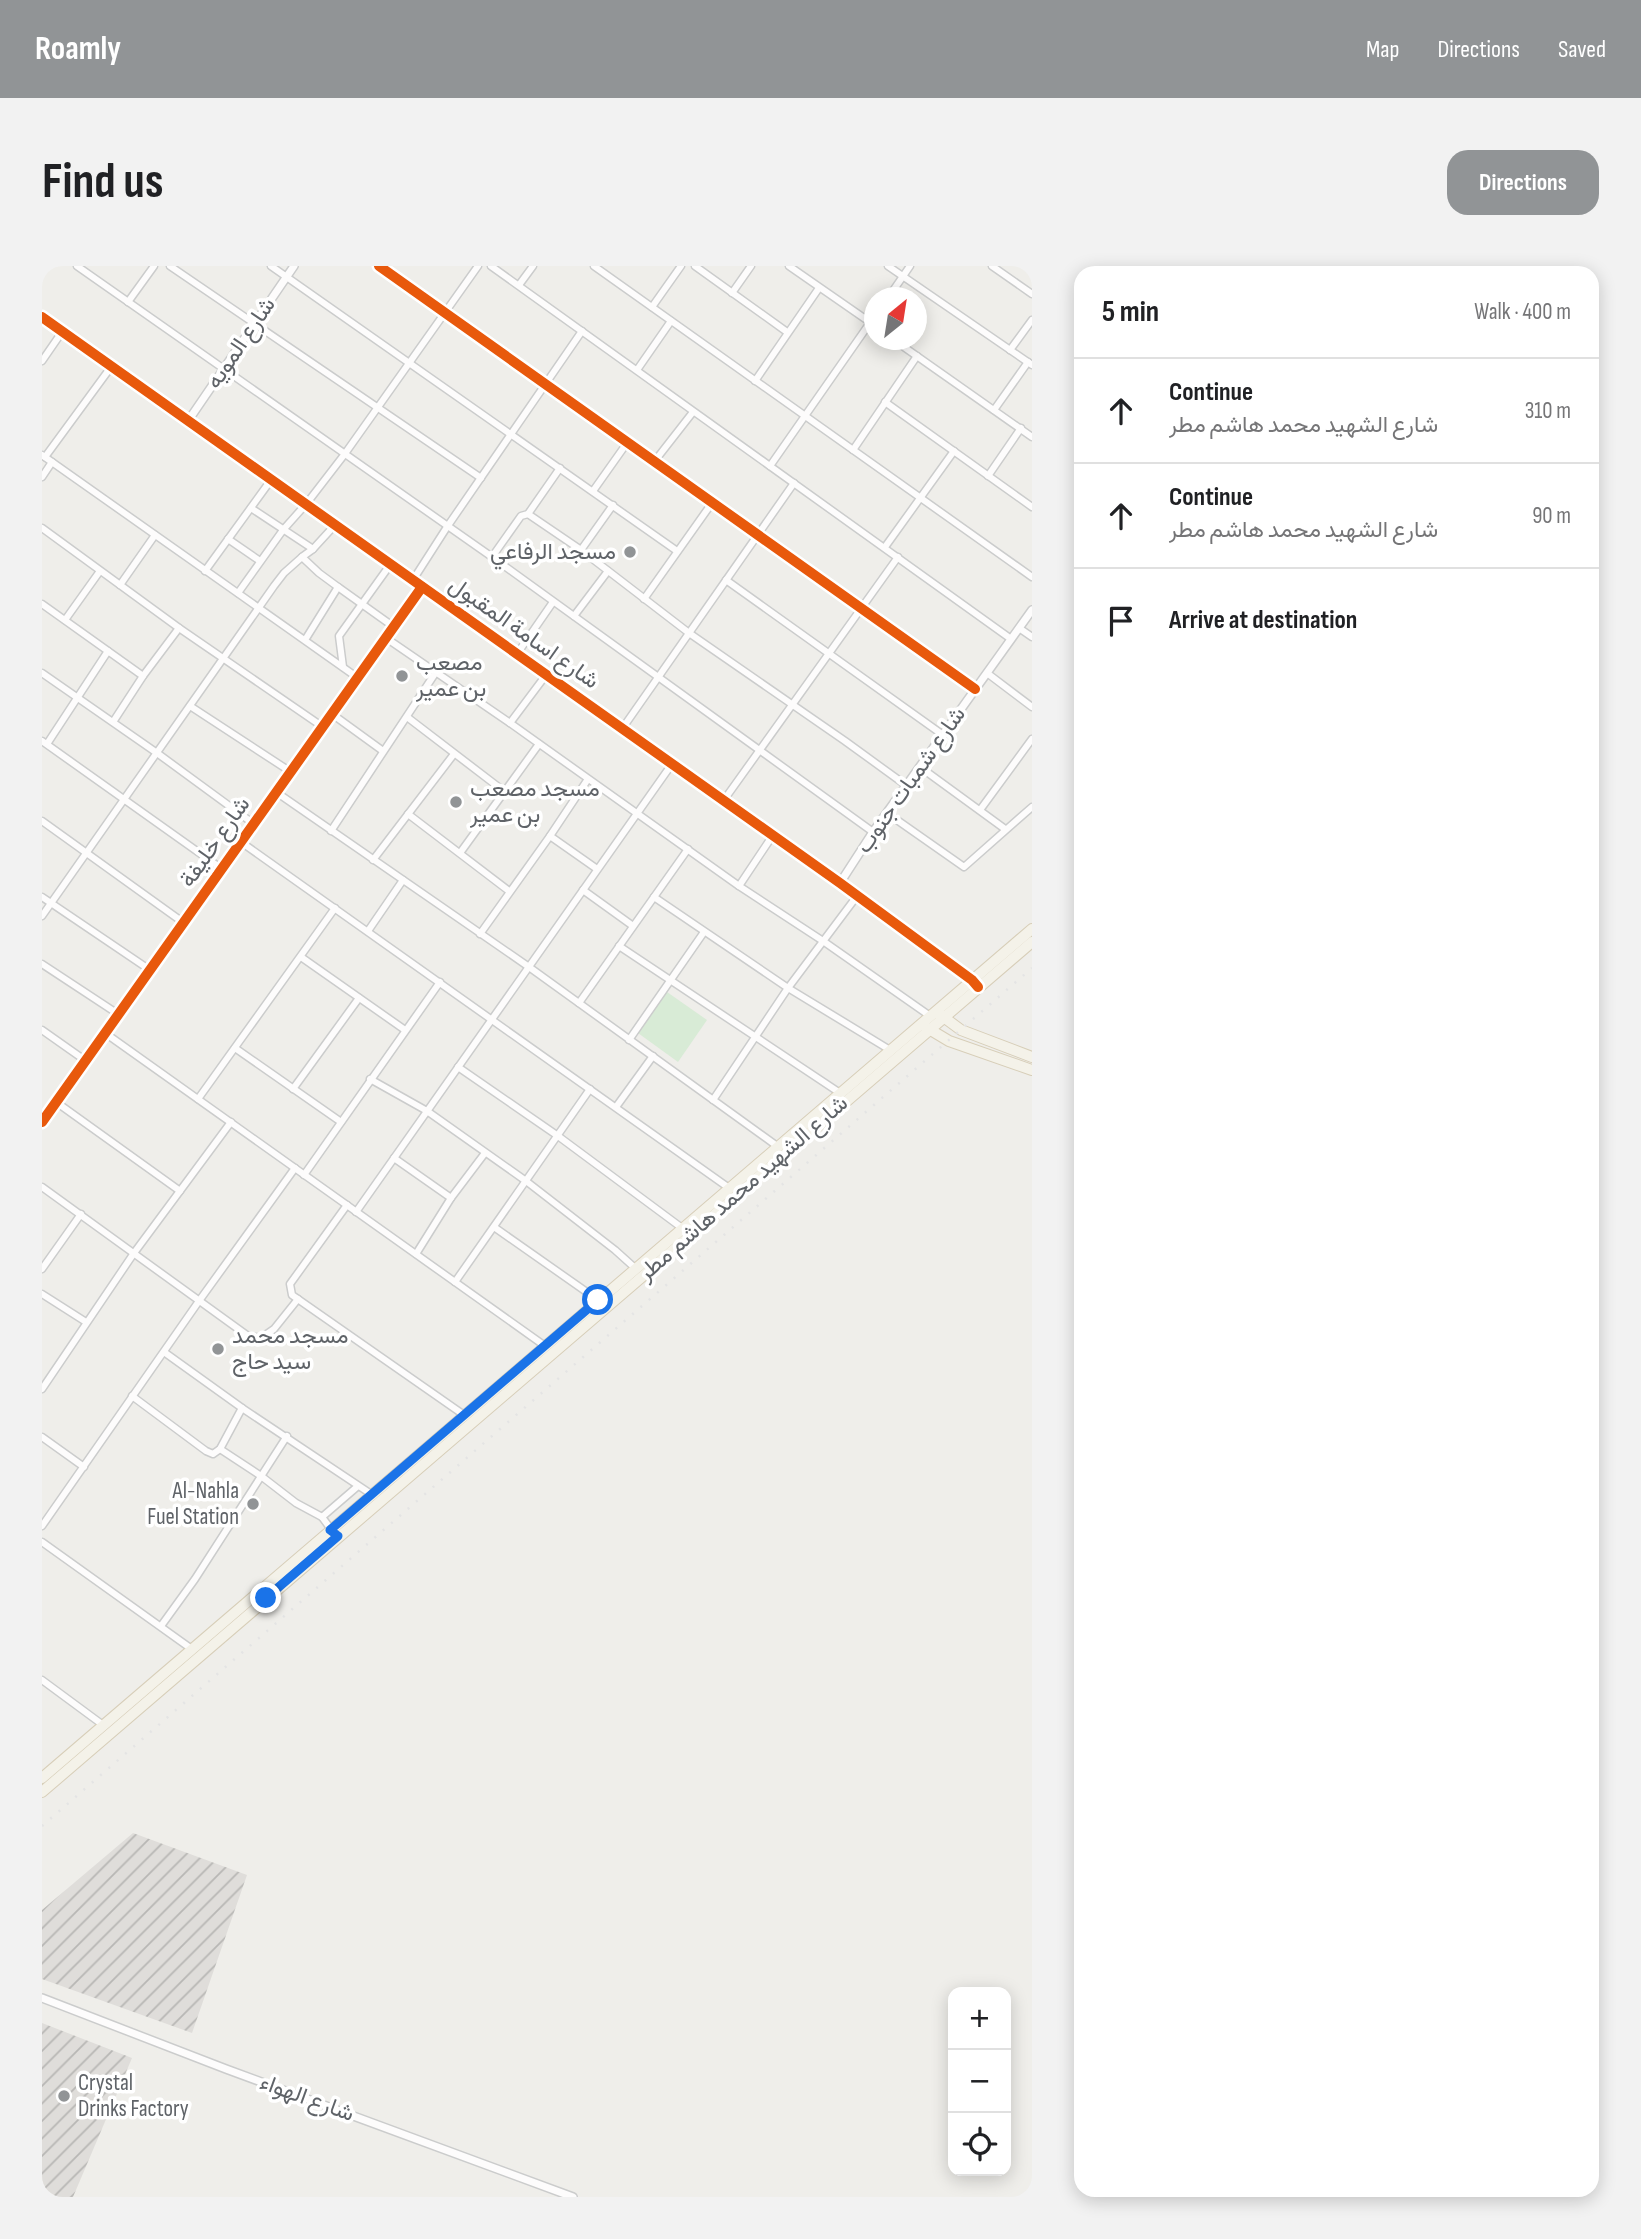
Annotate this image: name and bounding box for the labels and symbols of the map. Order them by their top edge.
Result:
north arrow [864,287,927,350]
street label: شارع المويه [200,292,283,395]
place label: مسجد الرفاعي [490,538,616,570]
marker: مسجد الرفاعي [622,544,638,560]
street label: شارع اسامة المقبول [443,571,604,696]
place label: مصعب بن عمير [415,649,486,703]
marker: مصعب بن عمير [394,668,410,684]
street label: شارع شمبات جنوب [850,701,973,859]
place label: مسجد مصعب بن عمير [469,775,600,829]
street label: شارع خليفة [174,791,257,893]
marker: مسجد مصعب بن عمير [448,794,464,810]
street label: شارع الشهيد محمد هاشم مطر [632,1089,854,1288]
route start [582,1284,613,1315]
place label: مسجد محمد سيد حاج [232,1322,349,1377]
marker: مسجد محمد سيد حاج [210,1341,226,1357]
place label: Al-Nahla Fuel Station [147,1477,239,1531]
marker: Al-Nahla Fuel Station [245,1496,261,1512]
route end [250,1582,281,1613]
street label: شارع الهواء [256,2068,358,2129]
place label: Crystal Drinks Factory [78,2069,189,2123]
marker: Crystal Drinks Factory [56,2088,72,2104]

